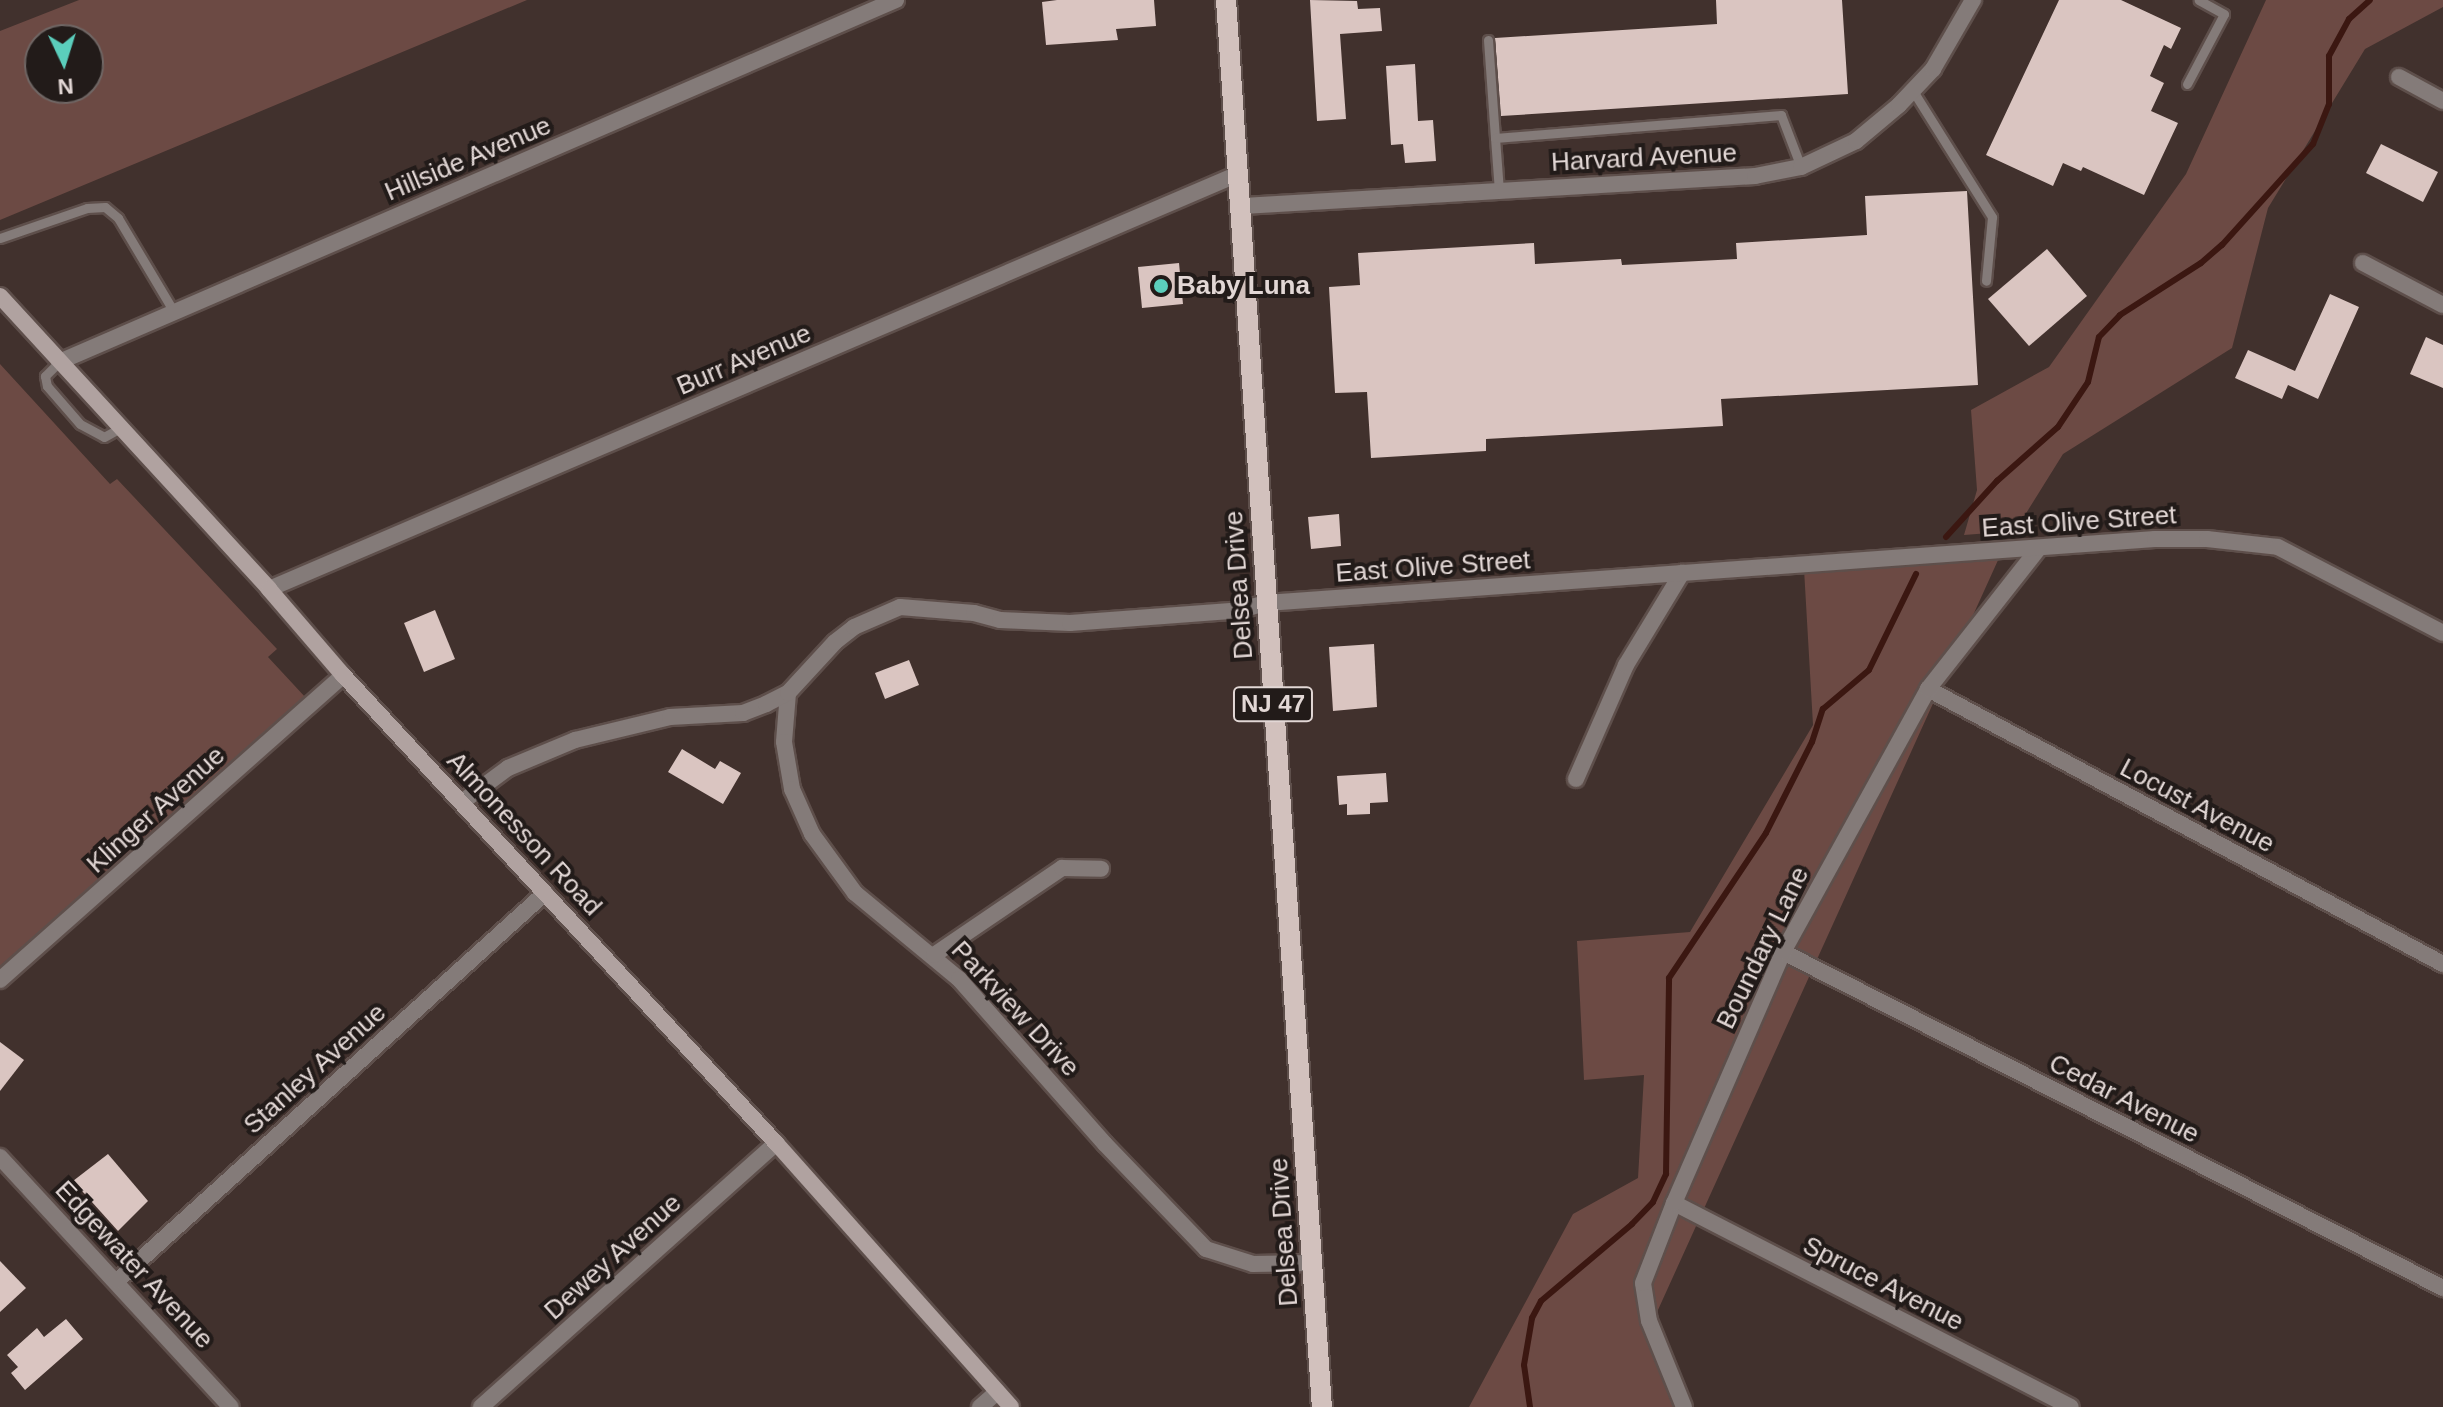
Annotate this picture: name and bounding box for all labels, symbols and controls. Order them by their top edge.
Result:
north arrow [24,24,104,104]
text: N [57,73,74,99]
street label: Hillside Avenue [380,110,556,208]
street label: Harvard Avenue [1550,138,1738,178]
place label: Baby Luna [1177,270,1310,302]
marker: Baby Luna [1152,277,1170,295]
street label: Burr Avenue [672,317,816,403]
street label: East Olive Street [1981,500,2177,544]
street label: Delsea Drive [1218,510,1260,660]
street label: East Olive Street [1335,545,1531,589]
road number: NJ 47 [1231,684,1315,724]
street label: Klinger Avenue [80,740,232,880]
street label: Almonesson Road [440,746,608,922]
street label: Locust Avenue [2114,752,2280,860]
street label: Boundary Lane [1710,862,1816,1034]
street label: Parkview Drive [944,935,1086,1083]
street label: Stanley Avenue [237,997,393,1141]
street label: Cedar Avenue [2043,1047,2205,1151]
street label: Delsea Drive [1263,1157,1305,1307]
street label: Edgewater Avenue [48,1174,220,1356]
street label: Dewey Avenue [538,1187,688,1327]
street label: Spruce Avenue [1797,1230,1969,1338]

